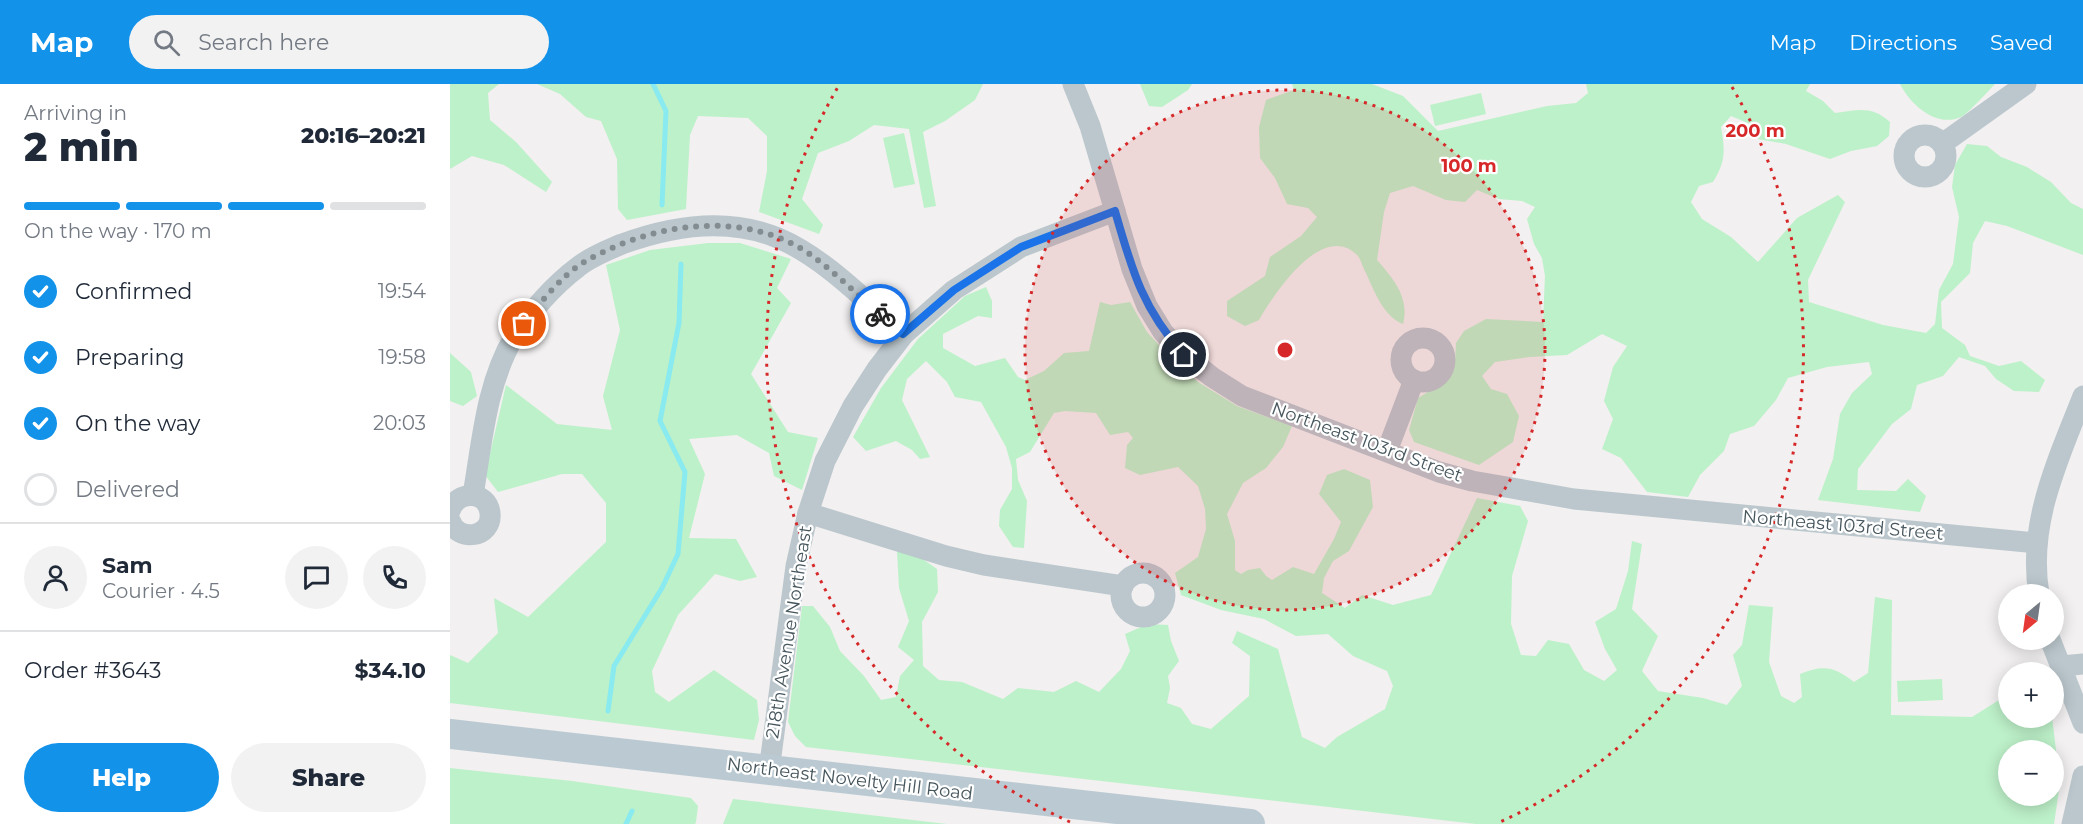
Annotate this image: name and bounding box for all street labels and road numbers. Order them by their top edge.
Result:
street label: Northeast 103rd Street [1268,397,1466,487]
street label: Northeast 103rd Street [1742,505,1944,545]
street label: 218th Avenue Northeast [761,524,817,740]
street label: Northeast Novelty Hill Road [726,753,974,805]

